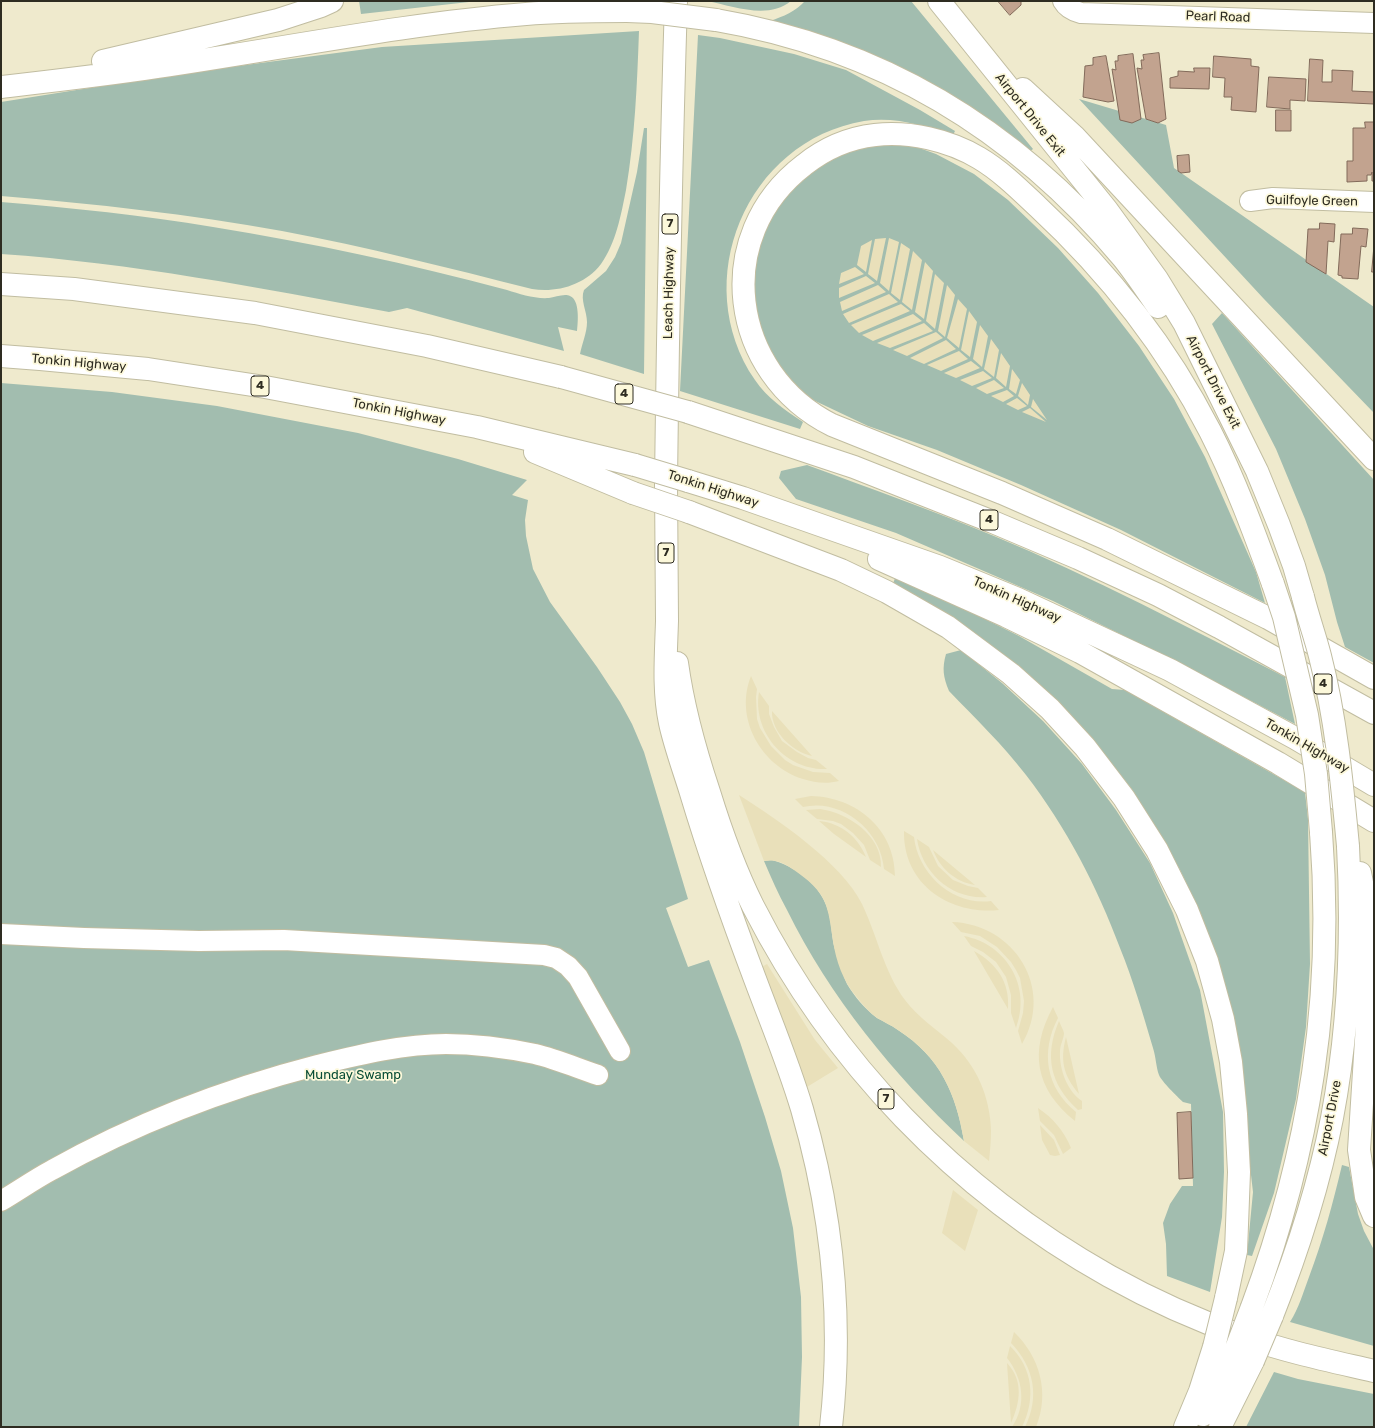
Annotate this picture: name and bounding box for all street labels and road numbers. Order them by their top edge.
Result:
street label: Pearl Road [1185,8,1251,26]
street label: Airport Drive Exit [992,70,1068,160]
street label: Guilfoyle Green [1266,192,1358,210]
road number: 7 [662,214,678,234]
street label: Leach Highway [660,247,678,339]
street label: Airport Drive Exit [1183,333,1243,431]
street label: Tonkin Highway [31,351,127,375]
road number: 4 [251,376,269,396]
road number: 4 [615,384,633,404]
street label: Tonkin Highway [351,395,447,429]
street label: Tonkin Highway [665,467,761,511]
road number: 4 [980,510,998,530]
road number: 7 [658,543,674,563]
street label: Tonkin Highway [970,574,1064,626]
road number: 4 [1314,674,1332,694]
street label: Tonkin Highway [1262,715,1352,777]
street label: Airport Drive [1315,1079,1345,1157]
road number: 7 [878,1089,894,1109]

